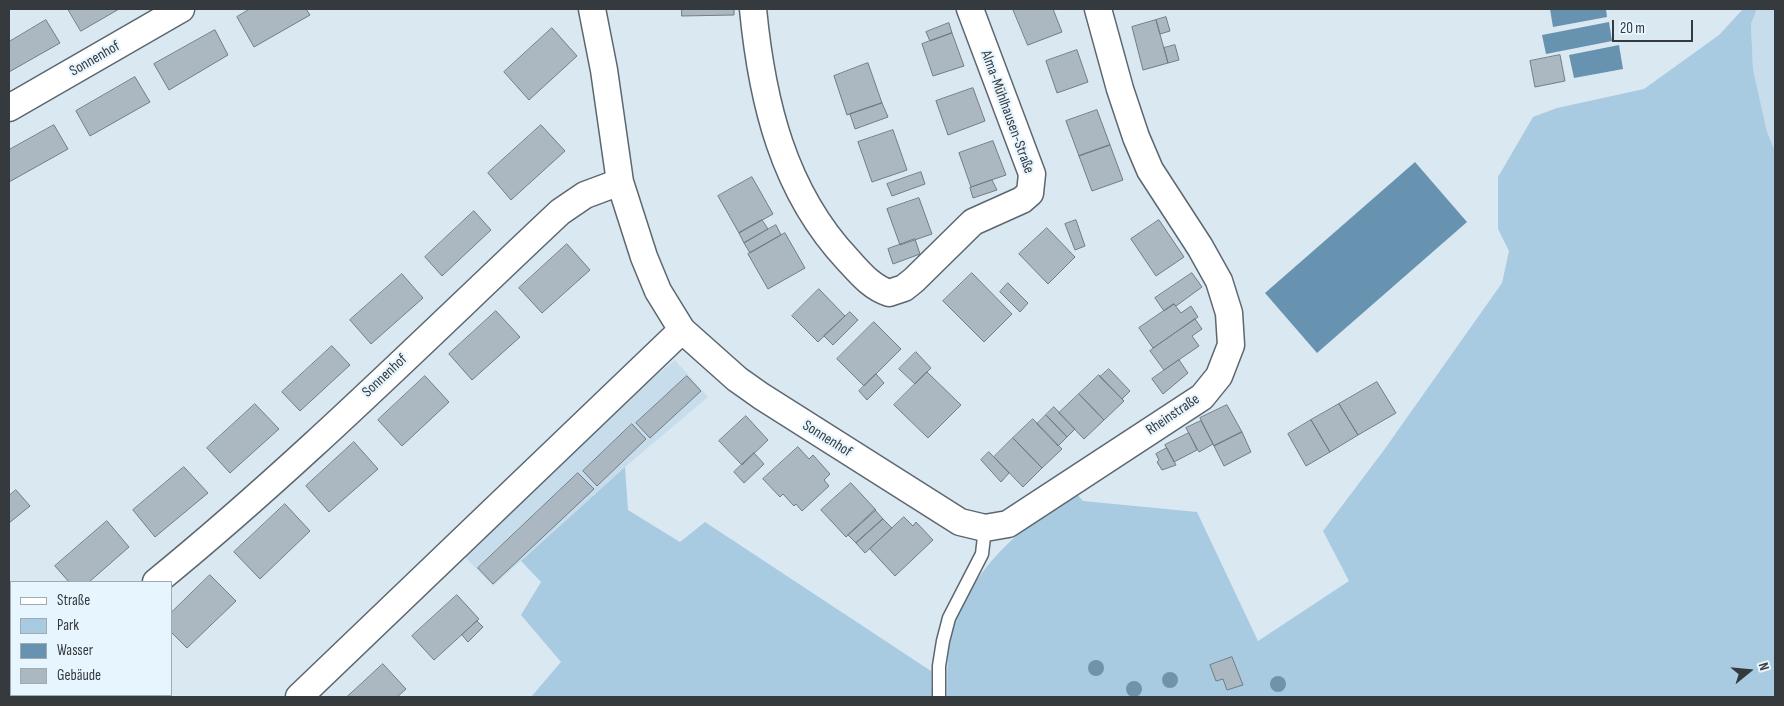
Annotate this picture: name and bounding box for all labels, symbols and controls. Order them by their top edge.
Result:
scale bar [1614,10,1695,42]
text: 20 m [1620,19,1645,38]
street label: Sonnenhof [67,37,123,81]
street label: Alma-Mühlhausen-Straße [976,48,1038,176]
street label: Sonnenhof [359,351,411,401]
street label: Rheinstraße [1143,391,1203,439]
street label: Sonnenhof [799,417,855,461]
legend [10,581,172,696]
text: Straße [57,591,90,610]
text: Park [57,616,79,635]
text: Wasser [57,641,93,660]
north arrow [1724,646,1774,696]
text: N [1755,660,1773,673]
text: Gebäude [57,666,101,685]

